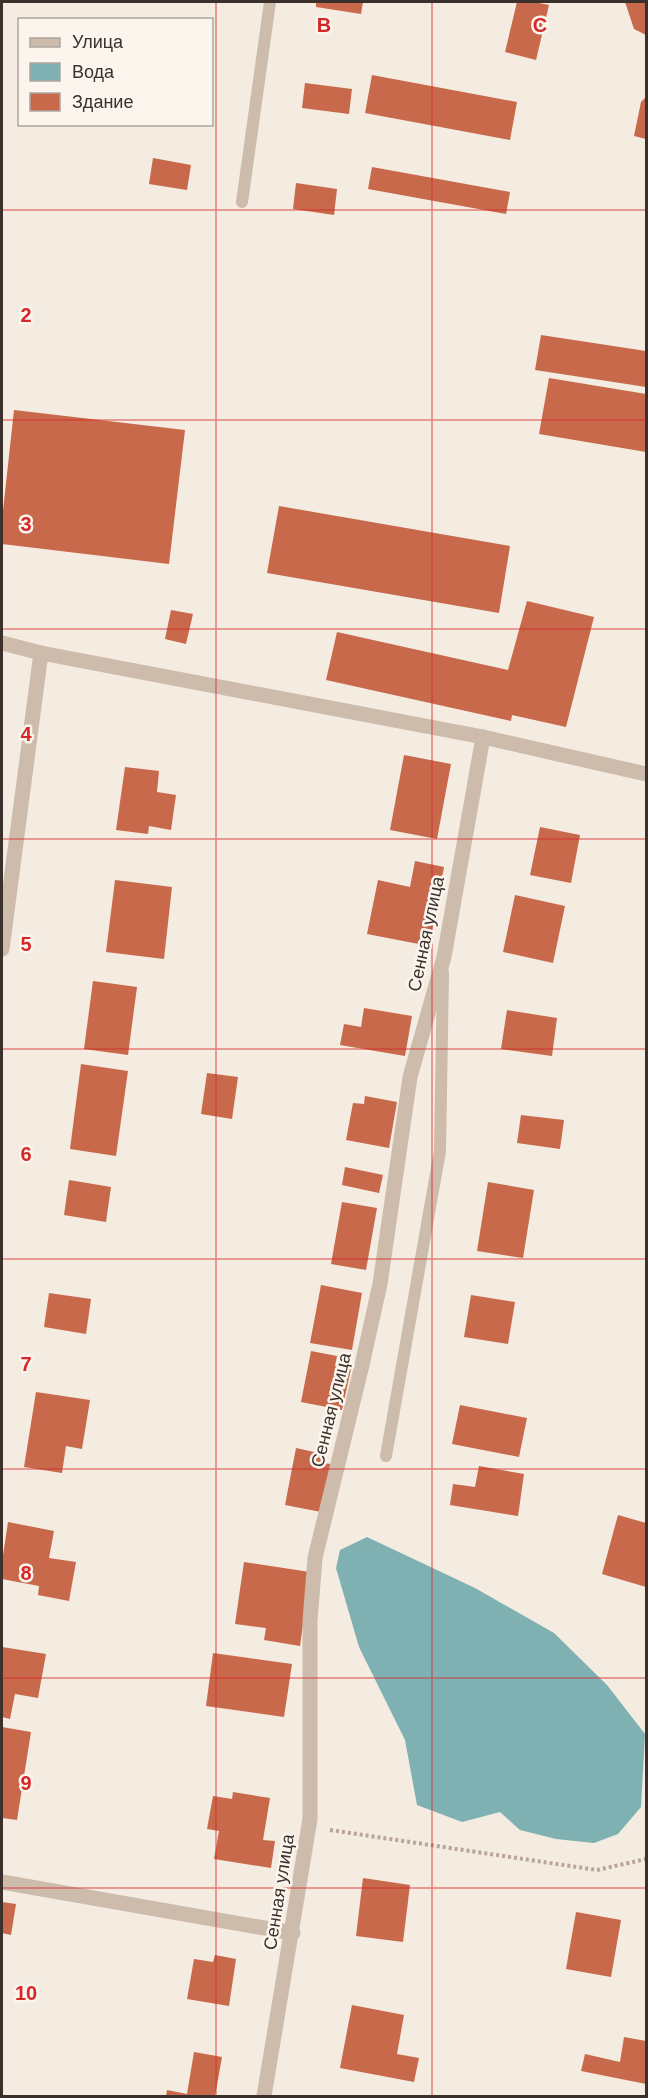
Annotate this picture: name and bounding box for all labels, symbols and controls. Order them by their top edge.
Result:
text: B [317,14,331,36]
text: C [533,14,547,36]
legend [18,18,213,126]
text: Улица [72,32,124,52]
text: Вода [72,62,115,82]
text: Здание [72,92,133,112]
text: 2 [20,304,32,326]
text: 3 [20,513,32,535]
text: 4 [20,723,32,745]
street label: Сенная улица [404,874,448,993]
text: 5 [20,933,32,955]
text: 6 [20,1143,32,1165]
street label: Сенная улица [307,1350,355,1469]
text: 7 [20,1353,32,1375]
text: 8 [20,1562,32,1584]
text: 9 [20,1772,32,1794]
street label: Сенная улица [260,1832,298,1951]
text: 10 [15,1982,37,2004]

